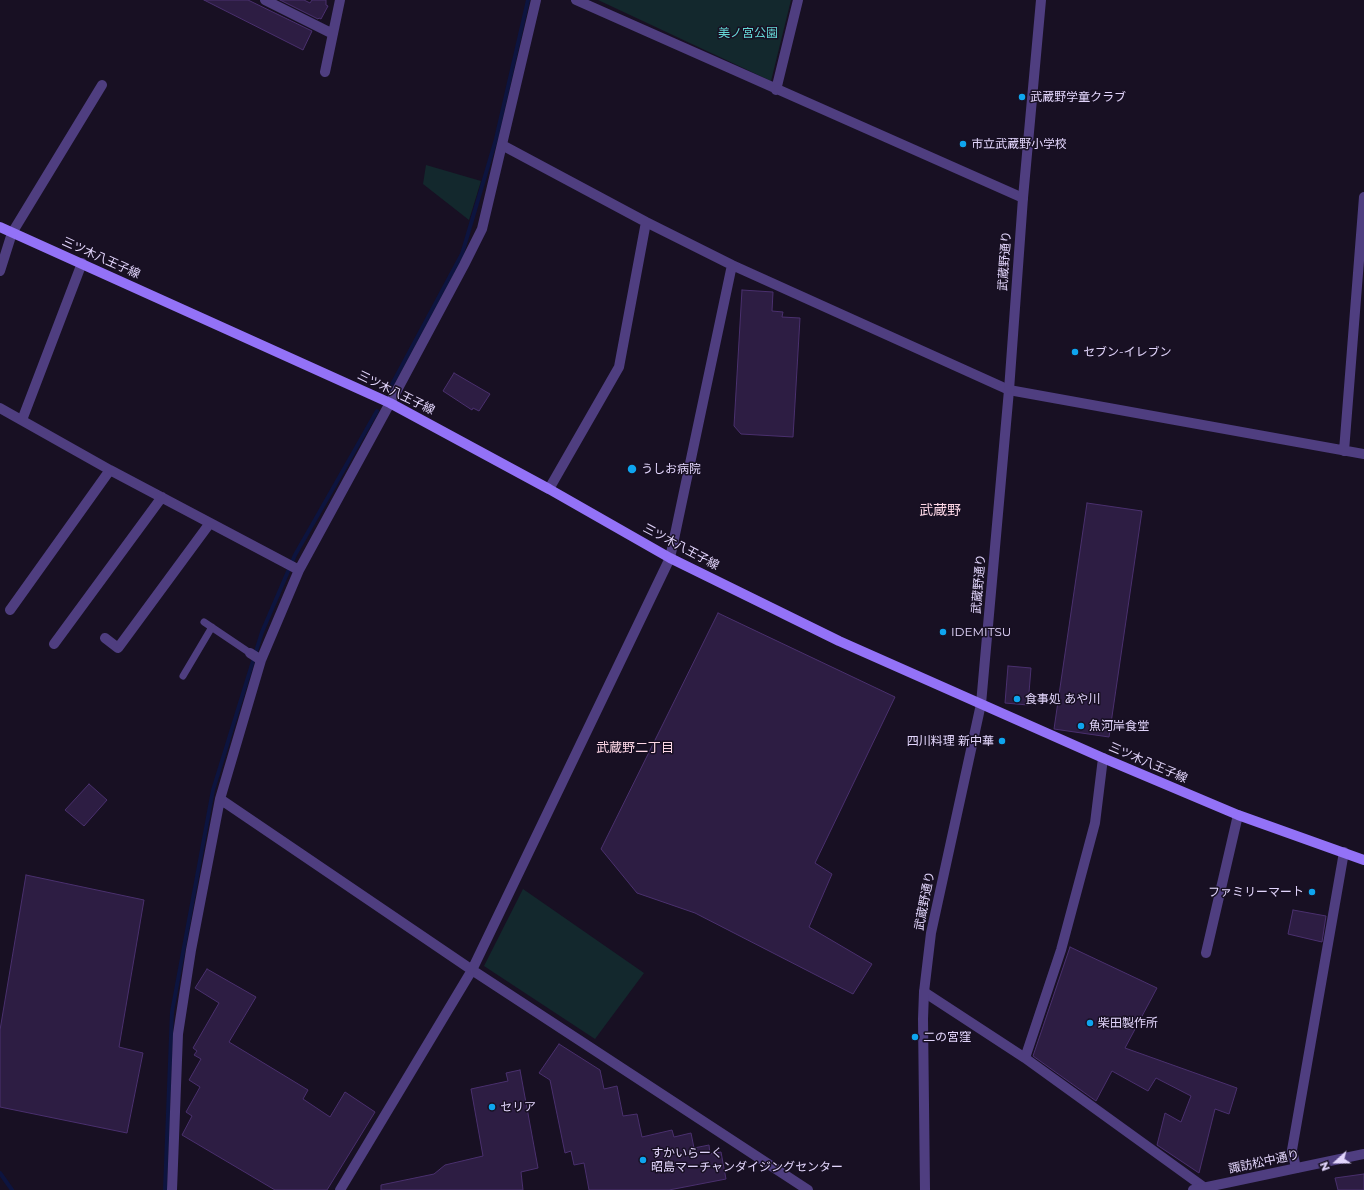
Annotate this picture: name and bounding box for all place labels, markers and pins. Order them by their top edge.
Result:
place label: 武蔵野学童クラブ [1030,90,1126,104]
marker: 武蔵野学童クラブ [1017,92,1027,102]
place label: 市立武蔵野小学校 [971,137,1067,151]
marker: 市立武蔵野小学校 [958,139,968,149]
place label: セブン-イレブン [1083,345,1172,359]
marker: セブン-イレブン [1070,347,1080,357]
place label: うしお病院 [641,462,701,476]
marker: うしお病院 [626,463,638,475]
place label: IDEMITSU [951,625,1011,639]
marker: IDEMITSU [938,627,948,637]
place label: 食事処 あや川 [1025,692,1100,706]
marker: 食事処 あや川 [1012,694,1022,704]
place label: 魚河岸食堂 [1089,719,1149,733]
marker: 魚河岸食堂 [1076,721,1086,731]
place label: 四川料理 新中華 [907,734,994,748]
marker: 四川料理 新中華 [997,736,1007,746]
place label: ファミリーマート [1208,885,1304,899]
marker: ファミリーマート [1307,887,1317,897]
place label: 柴田製作所 [1098,1016,1158,1030]
marker: 柴田製作所 [1085,1018,1095,1028]
place label: 二の宮窪 [923,1030,971,1044]
marker: 二の宮窪 [910,1032,920,1042]
place label: セリア [500,1100,536,1114]
marker: セリア [487,1102,497,1112]
place label: すかいらーく 昭島マーチャンダイジングセンター [651,1146,843,1174]
marker: すかいらーく 昭島マーチャンダイジングセンター [638,1155,648,1165]

